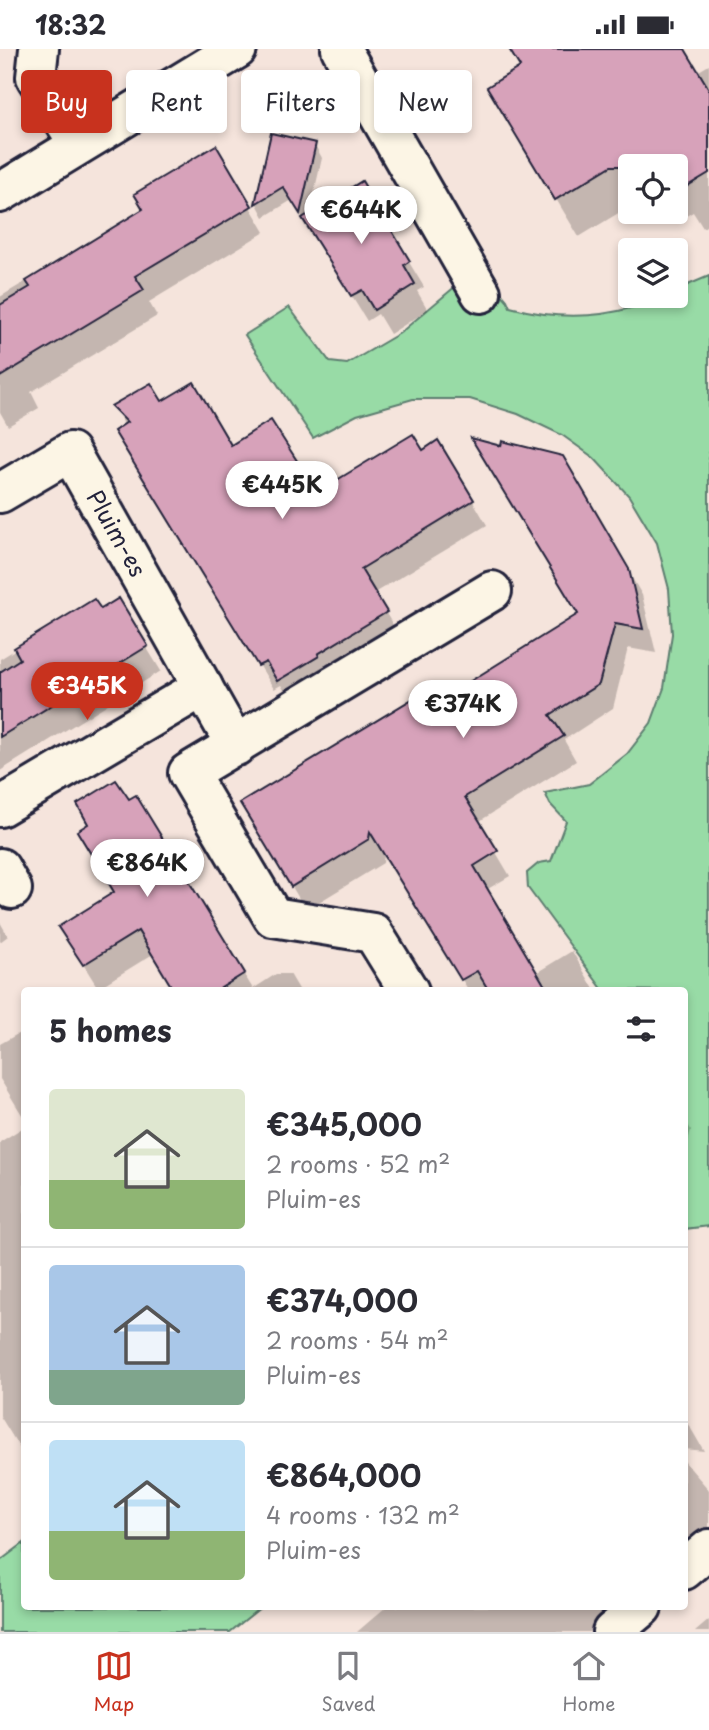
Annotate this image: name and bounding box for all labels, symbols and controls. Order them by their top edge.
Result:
text: 18:32 [35,5,106,44]
chip: Buy [21,70,112,133]
chip: Rent [126,70,227,133]
chip: Filters [241,70,360,133]
chip: New [374,70,472,133]
map controls [618,154,688,308]
button: locate [618,154,688,224]
pin: €644K [312,187,410,246]
text: €644K [320,191,402,226]
button: layers [618,238,688,308]
pin: €445K [233,461,331,521]
text: €445K [241,466,323,501]
street label: Pluim-es [79,483,156,583]
pin: €345K [38,663,136,722]
text: €345K [47,667,127,702]
pin: €374K [414,681,512,740]
text: €374K [424,685,502,720]
pin: €864K [98,839,196,899]
text: €864K [106,844,188,879]
text: 5 homes [49,1007,172,1052]
icon: filters [622,1010,660,1048]
text: €345,000 [266,1101,422,1146]
icon: home [105,1117,189,1201]
text: 2 rooms · 52 m² [266,1146,450,1181]
text: Pluim-es [266,1181,361,1216]
text: €374,000 [266,1277,418,1322]
icon: home [105,1293,189,1377]
text: 2 rooms · 54 m² [266,1322,449,1357]
text: Pluim-es [266,1357,361,1392]
text: €864,000 [266,1452,421,1497]
icon: home [105,1468,189,1552]
text: 4 rooms · 132 m² [266,1497,460,1532]
text: Pluim-es [266,1532,361,1567]
tab: Map [94,1647,134,1717]
tab: Saved [321,1647,375,1717]
tab: Home [563,1647,615,1717]

